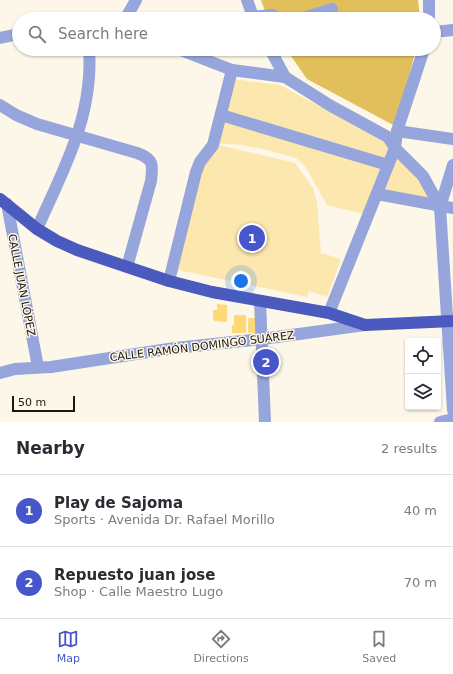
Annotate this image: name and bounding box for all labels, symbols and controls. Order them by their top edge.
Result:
search box [12,12,441,56]
icon: search [26,23,48,45]
text: Search here [58,25,148,43]
pin: 1 [239,223,265,253]
street label: CALLE JUAN LÓPEZ [5,233,38,338]
your location [231,271,251,291]
street label: CALLE RAMÓN DOMINGO SUÁREZ [109,329,296,364]
map controls [405,338,441,410]
button: locate [405,338,441,374]
pin: 2 [253,347,279,377]
button: layers [405,374,441,410]
scale bar [12,394,75,413]
text: 50 m [18,396,46,409]
text: Nearby [16,438,85,458]
text: 2 results [381,441,437,456]
text: Play de Sajoma [54,494,183,512]
text: 1 [24,503,34,518]
text: 40 m [404,503,437,518]
text: Sports · Avenida Dr. Rafael Morillo [54,512,275,527]
text: Repuesto juan jose [54,566,215,584]
text: 2 [24,575,34,590]
text: 70 m [404,575,437,590]
text: Shop · Calle Maestro Lugo [54,584,223,599]
tab: Map [57,628,80,665]
tab: Directions [193,628,249,665]
tab: Saved [362,628,396,665]

